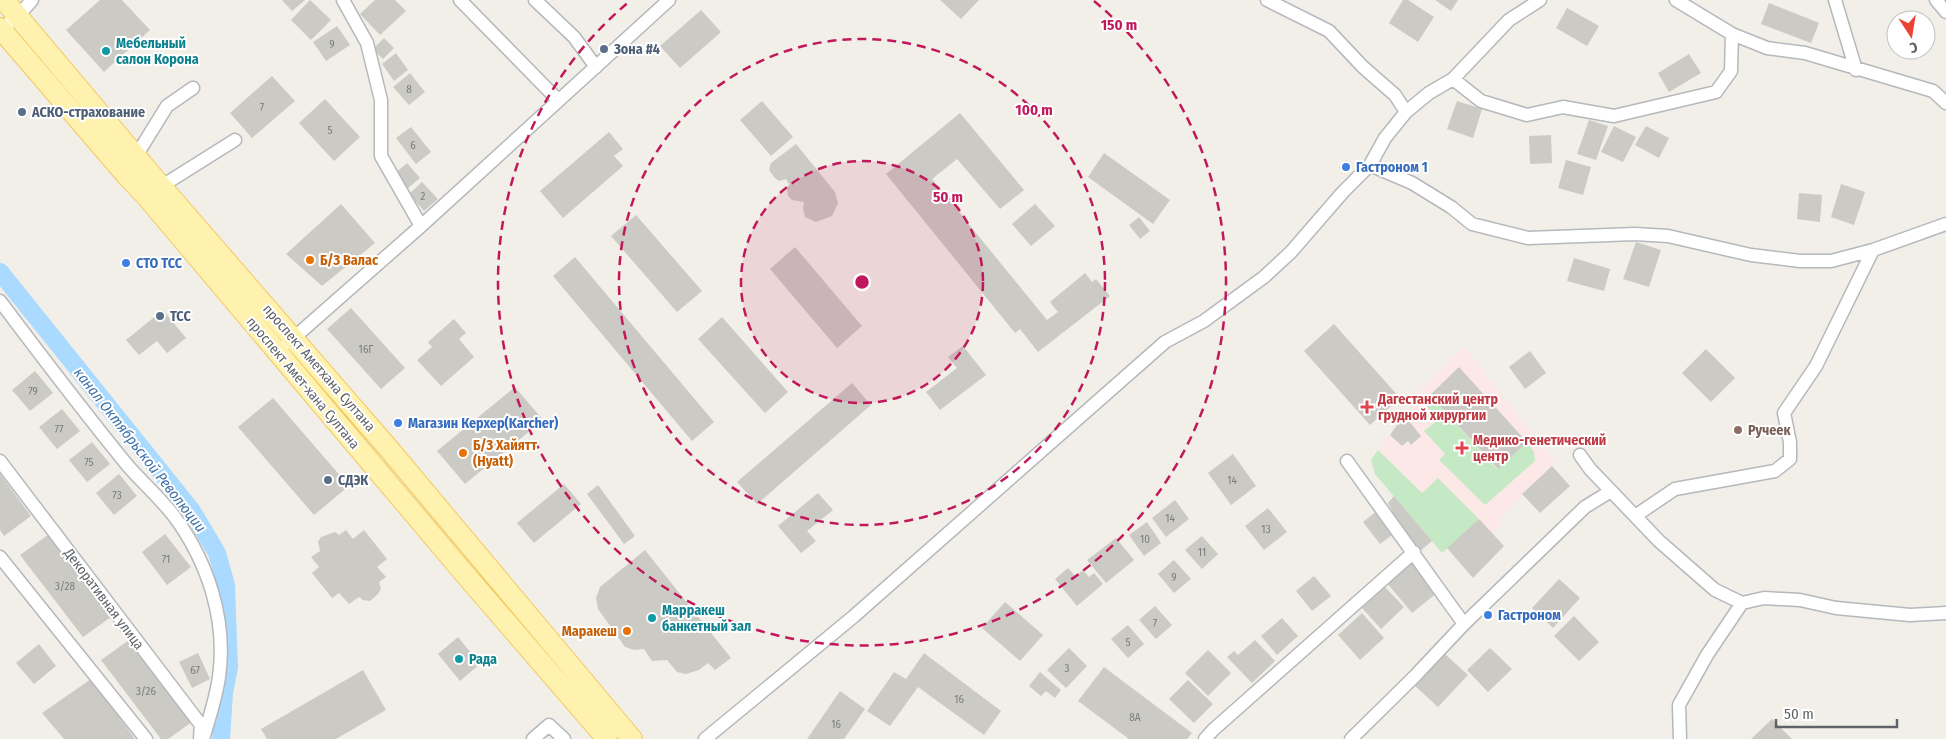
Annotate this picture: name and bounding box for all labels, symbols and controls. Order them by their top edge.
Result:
north arrow [1886,10,1936,60]
text: 150 m [1101,16,1137,34]
place label: Мебельный салон Корона [116,35,199,68]
house number: 9 [329,38,335,51]
text: С [1908,38,1919,56]
place label: Зона #4 [613,41,660,58]
marker: Зона #4 [598,43,610,55]
marker: Мебельный салон Корона [100,45,112,57]
house number: 8 [406,83,412,96]
house number: 7 [260,101,265,114]
text: 100 m [1015,101,1053,119]
place label: АСКО-страхование [31,104,145,121]
marker: АСКО-страхование [16,106,28,118]
house number: 5 [327,124,333,137]
house number: 6 [410,139,416,152]
place label: Гастроном 1 [1356,159,1428,176]
marker: Гастроном 1 [1340,161,1352,173]
text: 50 m [933,188,963,206]
house number: 2 [421,190,426,203]
place label: Б/З Валас [320,252,379,269]
marker: Б/З Валас [304,254,316,266]
place label: СТО ТСС [136,255,183,272]
marker: СТО ТСС [120,257,132,269]
centre of rings [853,273,871,291]
street label: проспект Аметхана Султана [259,301,379,435]
place label: ТСС [170,308,191,325]
marker: ТСС [154,310,166,322]
street label: проспект Амет-хана Султана [243,314,363,453]
house number: 16Г [359,343,373,356]
water label: канал Октябрьской Революции [70,364,210,536]
house number: 79 [28,385,38,398]
place label: Дагестанский центр грудной хирургии [1377,391,1498,424]
marker: Дагестанский центр грудной хирургии [1360,400,1374,414]
place label: Магазин Керхер(Karcher) [408,415,558,432]
marker: Магазин Керхер(Karcher) [392,417,404,429]
place label: Ручеек [1748,422,1791,439]
house number: 77 [55,423,64,436]
marker: Ручеек [1732,424,1744,436]
place label: Медико-генетический центр [1473,432,1606,465]
place label: Б/З Хайятт (Hyatt) [473,437,538,470]
marker: Медико-генетический центр [1455,441,1469,455]
marker: Б/З Хайятт (Hyatt) [457,447,469,459]
house number: 75 [84,456,94,469]
place label: СДЭК [338,472,369,489]
marker: СДЭК [322,474,334,486]
house number: 14 [1227,474,1237,487]
house number: 73 [112,489,122,502]
house number: 14 [1165,512,1175,525]
house number: 13 [1261,523,1271,536]
house number: 10 [1140,533,1150,546]
street label: Декоративная улица [60,544,148,653]
house number: 11 [1198,546,1206,559]
house number: 71 [162,553,170,566]
house number: 9 [1171,571,1177,584]
house number: 3/28 [55,580,75,593]
place label: Марракеш банкетный зал [662,602,751,635]
place label: Гастроном [1498,607,1561,624]
marker: Гастроном [1482,609,1494,621]
marker: Марракеш банкетный зал [646,612,658,624]
house number: 7 [1153,617,1158,630]
place label: Маракеш [562,623,617,640]
marker: Маракеш [621,625,633,637]
house number: 5 [1125,636,1131,649]
place label: Рада [469,651,497,668]
marker: Рада [453,653,465,665]
house number: 3 [1065,662,1070,675]
house number: 67 [190,664,200,677]
house number: 3/26 [136,685,156,698]
house number: 16 [954,693,964,706]
scale bar [1776,696,1897,728]
text: 50 m [1784,705,1814,723]
house number: 8А [1129,711,1141,724]
house number: 16 [831,718,841,731]

